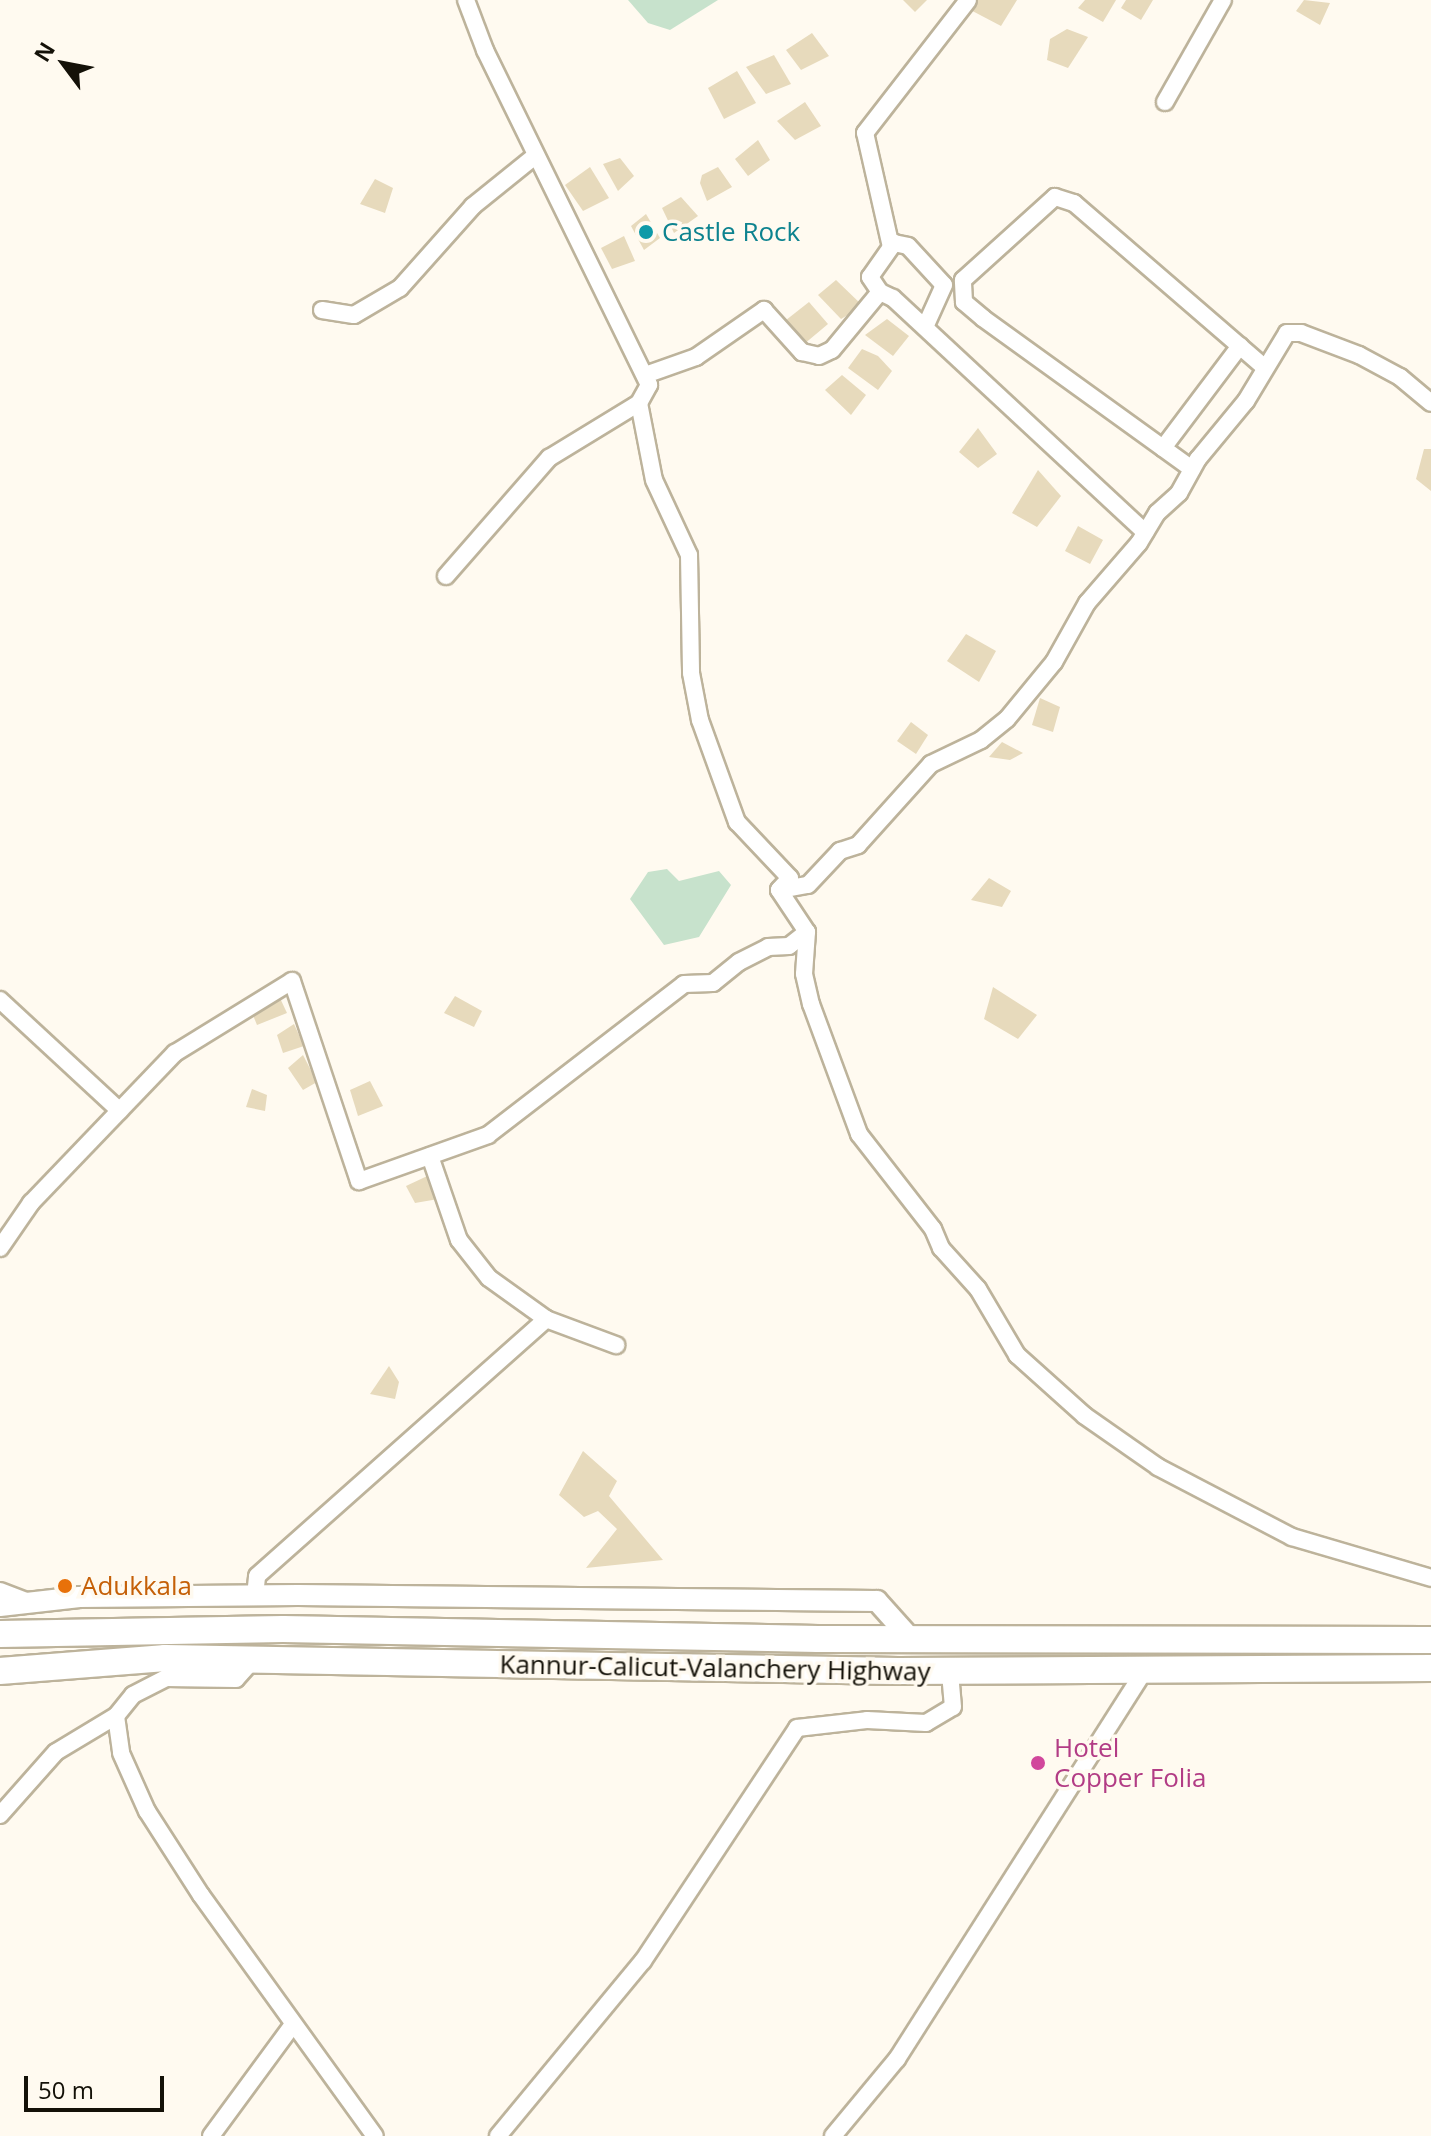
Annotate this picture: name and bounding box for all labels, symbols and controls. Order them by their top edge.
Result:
north arrow [24,24,104,104]
text: N [26,36,61,67]
place label: Castle Rock [662,216,800,248]
marker: Castle Rock [637,223,655,241]
place label: Adukkala [81,1570,192,1602]
marker: Adukkala [56,1577,74,1595]
street label: Kannur-Calicut-Valanchery Highway [499,1649,931,1687]
place label: Hotel Copper Folia [1054,1732,1206,1794]
marker: Hotel Copper Folia [1029,1754,1047,1772]
scale bar [28,2060,168,2110]
text: 50 m [38,2073,94,2106]

